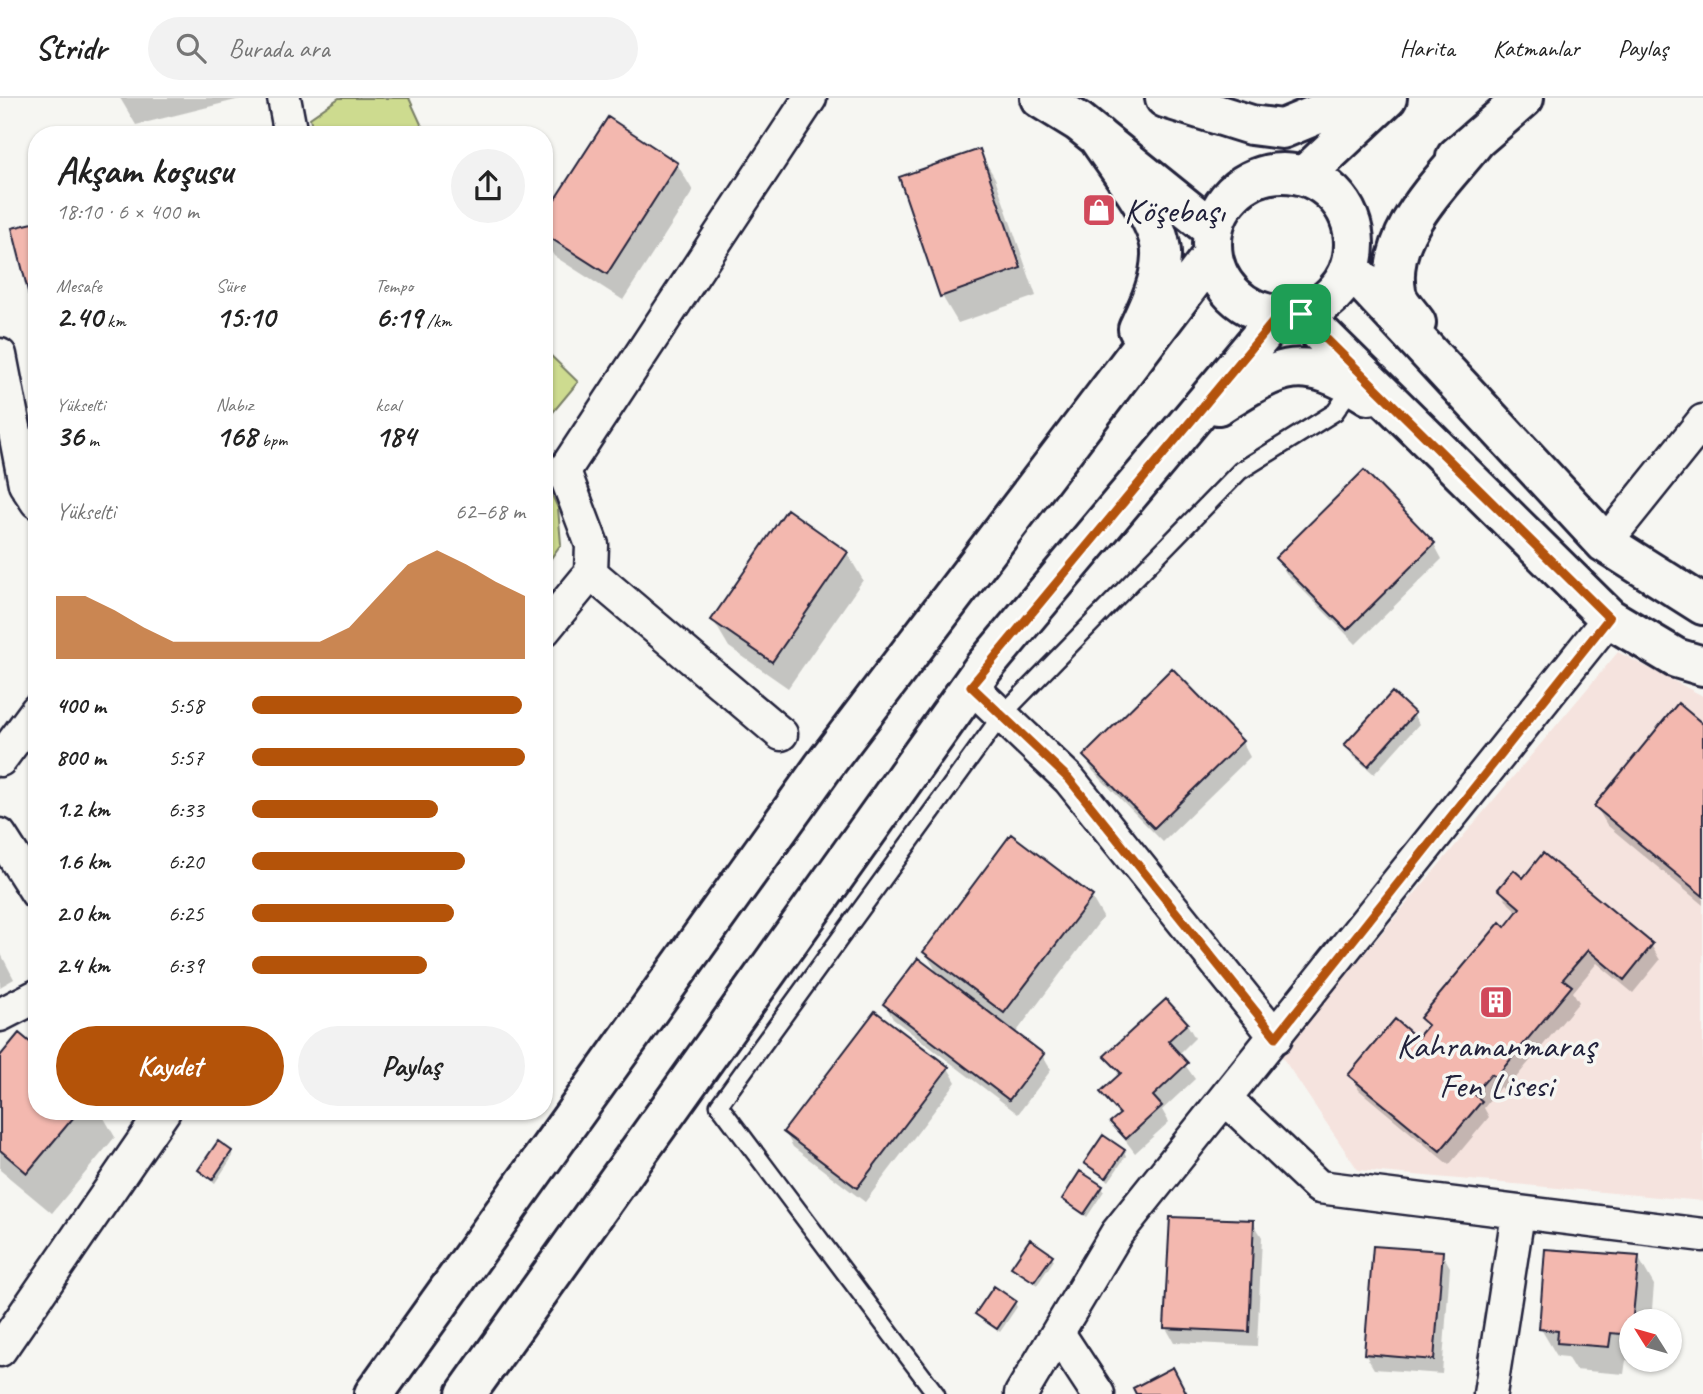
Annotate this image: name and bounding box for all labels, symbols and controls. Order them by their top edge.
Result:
search box [148,17,638,80]
text: Stridr [35,27,106,69]
icon: search [172,29,210,67]
text: Burada ara [228,32,330,65]
text: Harita [1400,33,1455,63]
text: Katmanlar [1493,33,1580,63]
text: Paylaş [1618,33,1668,63]
text: Akşam koşusu [56,147,233,194]
button: share [451,149,525,223]
place label: Köşebaşı [1124,188,1226,233]
shop icon: Köşebaşı [1080,191,1118,229]
text: 18:10 · 6 × 400 m [56,197,199,226]
text: Mesafe [56,274,102,298]
text: Süre [216,274,245,298]
text: Tempo [375,274,413,298]
pin [1271,284,1331,344]
icon: arrive [1282,295,1320,333]
text: 2.40 [56,298,102,336]
text: 15:10 [216,298,275,336]
text: 6:19 [375,298,422,336]
text: km [102,309,126,333]
text: /km [422,309,451,333]
text: Yükselti [56,393,105,417]
text: Nabız [216,393,253,417]
text: kcal [375,393,400,417]
text: 36 [56,417,84,455]
text: 168 [216,417,257,455]
text: 184 [375,417,416,455]
text: m [84,428,99,452]
text: bpm [257,428,287,452]
text: Yükselti [56,497,116,526]
text: 62–68 m [455,497,525,526]
text: 400 m [56,691,106,720]
text: 5:58 [168,691,204,720]
text: 800 m [56,743,106,772]
text: 5:57 [168,743,204,772]
text: 1.2 km [56,795,110,824]
text: 6:33 [168,795,204,824]
text: 1.6 km [56,847,110,876]
text: 6:20 [168,847,204,876]
text: 2.0 km [56,899,110,928]
text: 6:25 [168,899,204,928]
text: 2.4 km [56,951,110,980]
text: 6:39 [168,951,204,980]
building icon: Kahramanmaraş Fen Lisesi [1477,983,1515,1021]
place label: Kahramanmaraş Fen Lisesi [1396,1023,1599,1108]
button: Kaydet [56,1026,284,1106]
button: Paylaş [298,1026,525,1106]
north arrow [1619,1309,1682,1372]
map controls [1619,1309,1682,1372]

